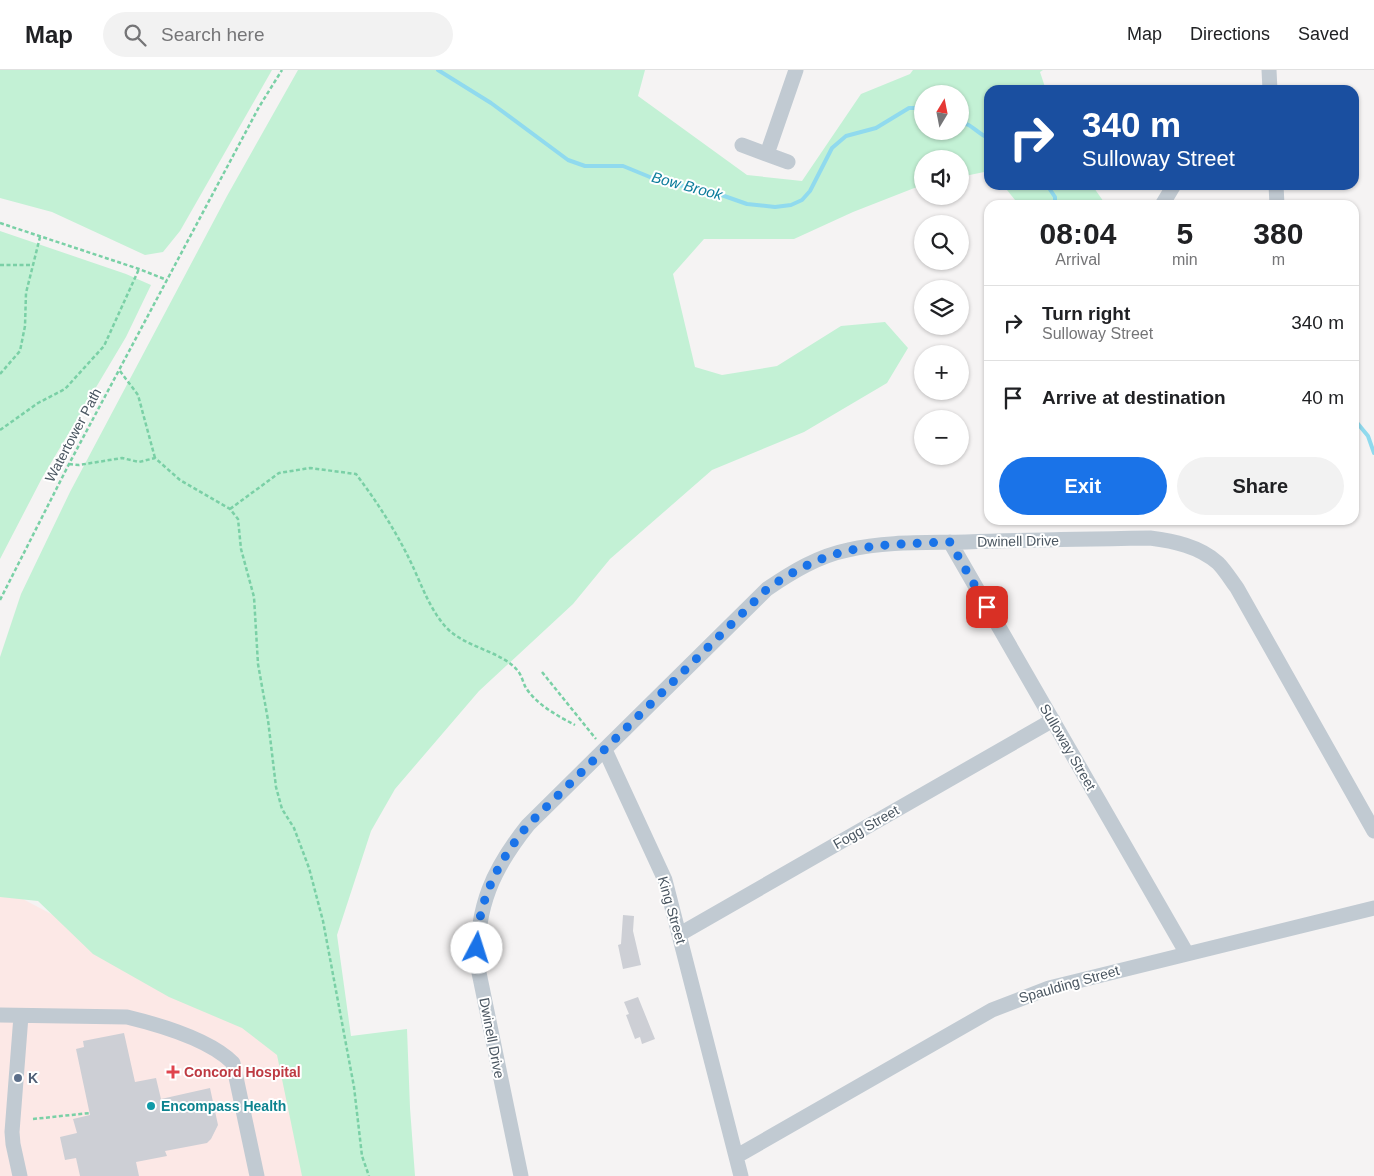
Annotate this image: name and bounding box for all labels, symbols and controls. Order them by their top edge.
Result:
search box [103,12,453,57]
text: Map [25,21,73,48]
icon: search [121,21,149,49]
text: Search here [161,24,265,45]
text: Map [1127,24,1162,44]
text: Directions [1190,24,1270,44]
text: Saved [1298,24,1349,44]
north arrow [914,85,969,140]
map controls [914,85,969,465]
icon: right [999,105,1064,170]
text: 340 m [1082,105,1181,144]
text: Sulloway Street [1082,146,1235,171]
button: sound [914,150,969,205]
water label: Bow Brook [650,168,726,203]
button: search [914,215,969,270]
text: 08:04 [1040,217,1116,250]
text: 5 [1176,217,1193,250]
text: 380 [1253,217,1303,250]
text: Arrival [1055,251,1101,268]
text: min [1172,251,1198,268]
text: m [1272,251,1285,268]
button: layers [914,280,969,335]
text: Turn right [1042,303,1130,324]
icon: right [999,309,1027,337]
text: 340 m [1291,312,1344,333]
text: Sulloway Street [1042,325,1153,342]
button: + [914,345,969,400]
icon: arrive [999,384,1027,412]
street label: Watertower Path [42,385,104,485]
text: Arrive at destination [1042,387,1226,408]
text: 40 m [1302,387,1344,408]
button: − [914,410,969,465]
button: Exit [999,457,1167,515]
button: Share [1177,457,1344,515]
street label: Dwinell Drive [977,532,1059,550]
pin [966,586,1008,628]
icon: arrive [973,593,1001,621]
street label: Sulloway Street [1037,701,1099,793]
street label: Fogg Street [830,802,902,852]
street label: King Street [655,875,689,946]
position arrow [450,921,502,973]
street label: Spaulding Street [1017,962,1121,1006]
street label: Dwinell Drive [476,996,508,1080]
place label: Concord Hospital [184,1064,301,1080]
marker: Concord Hospital [166,1065,180,1079]
place label: K [28,1070,38,1086]
marker: K [12,1072,24,1084]
place label: Encompass Health [161,1098,286,1114]
marker: Encompass Health [145,1100,157,1112]

